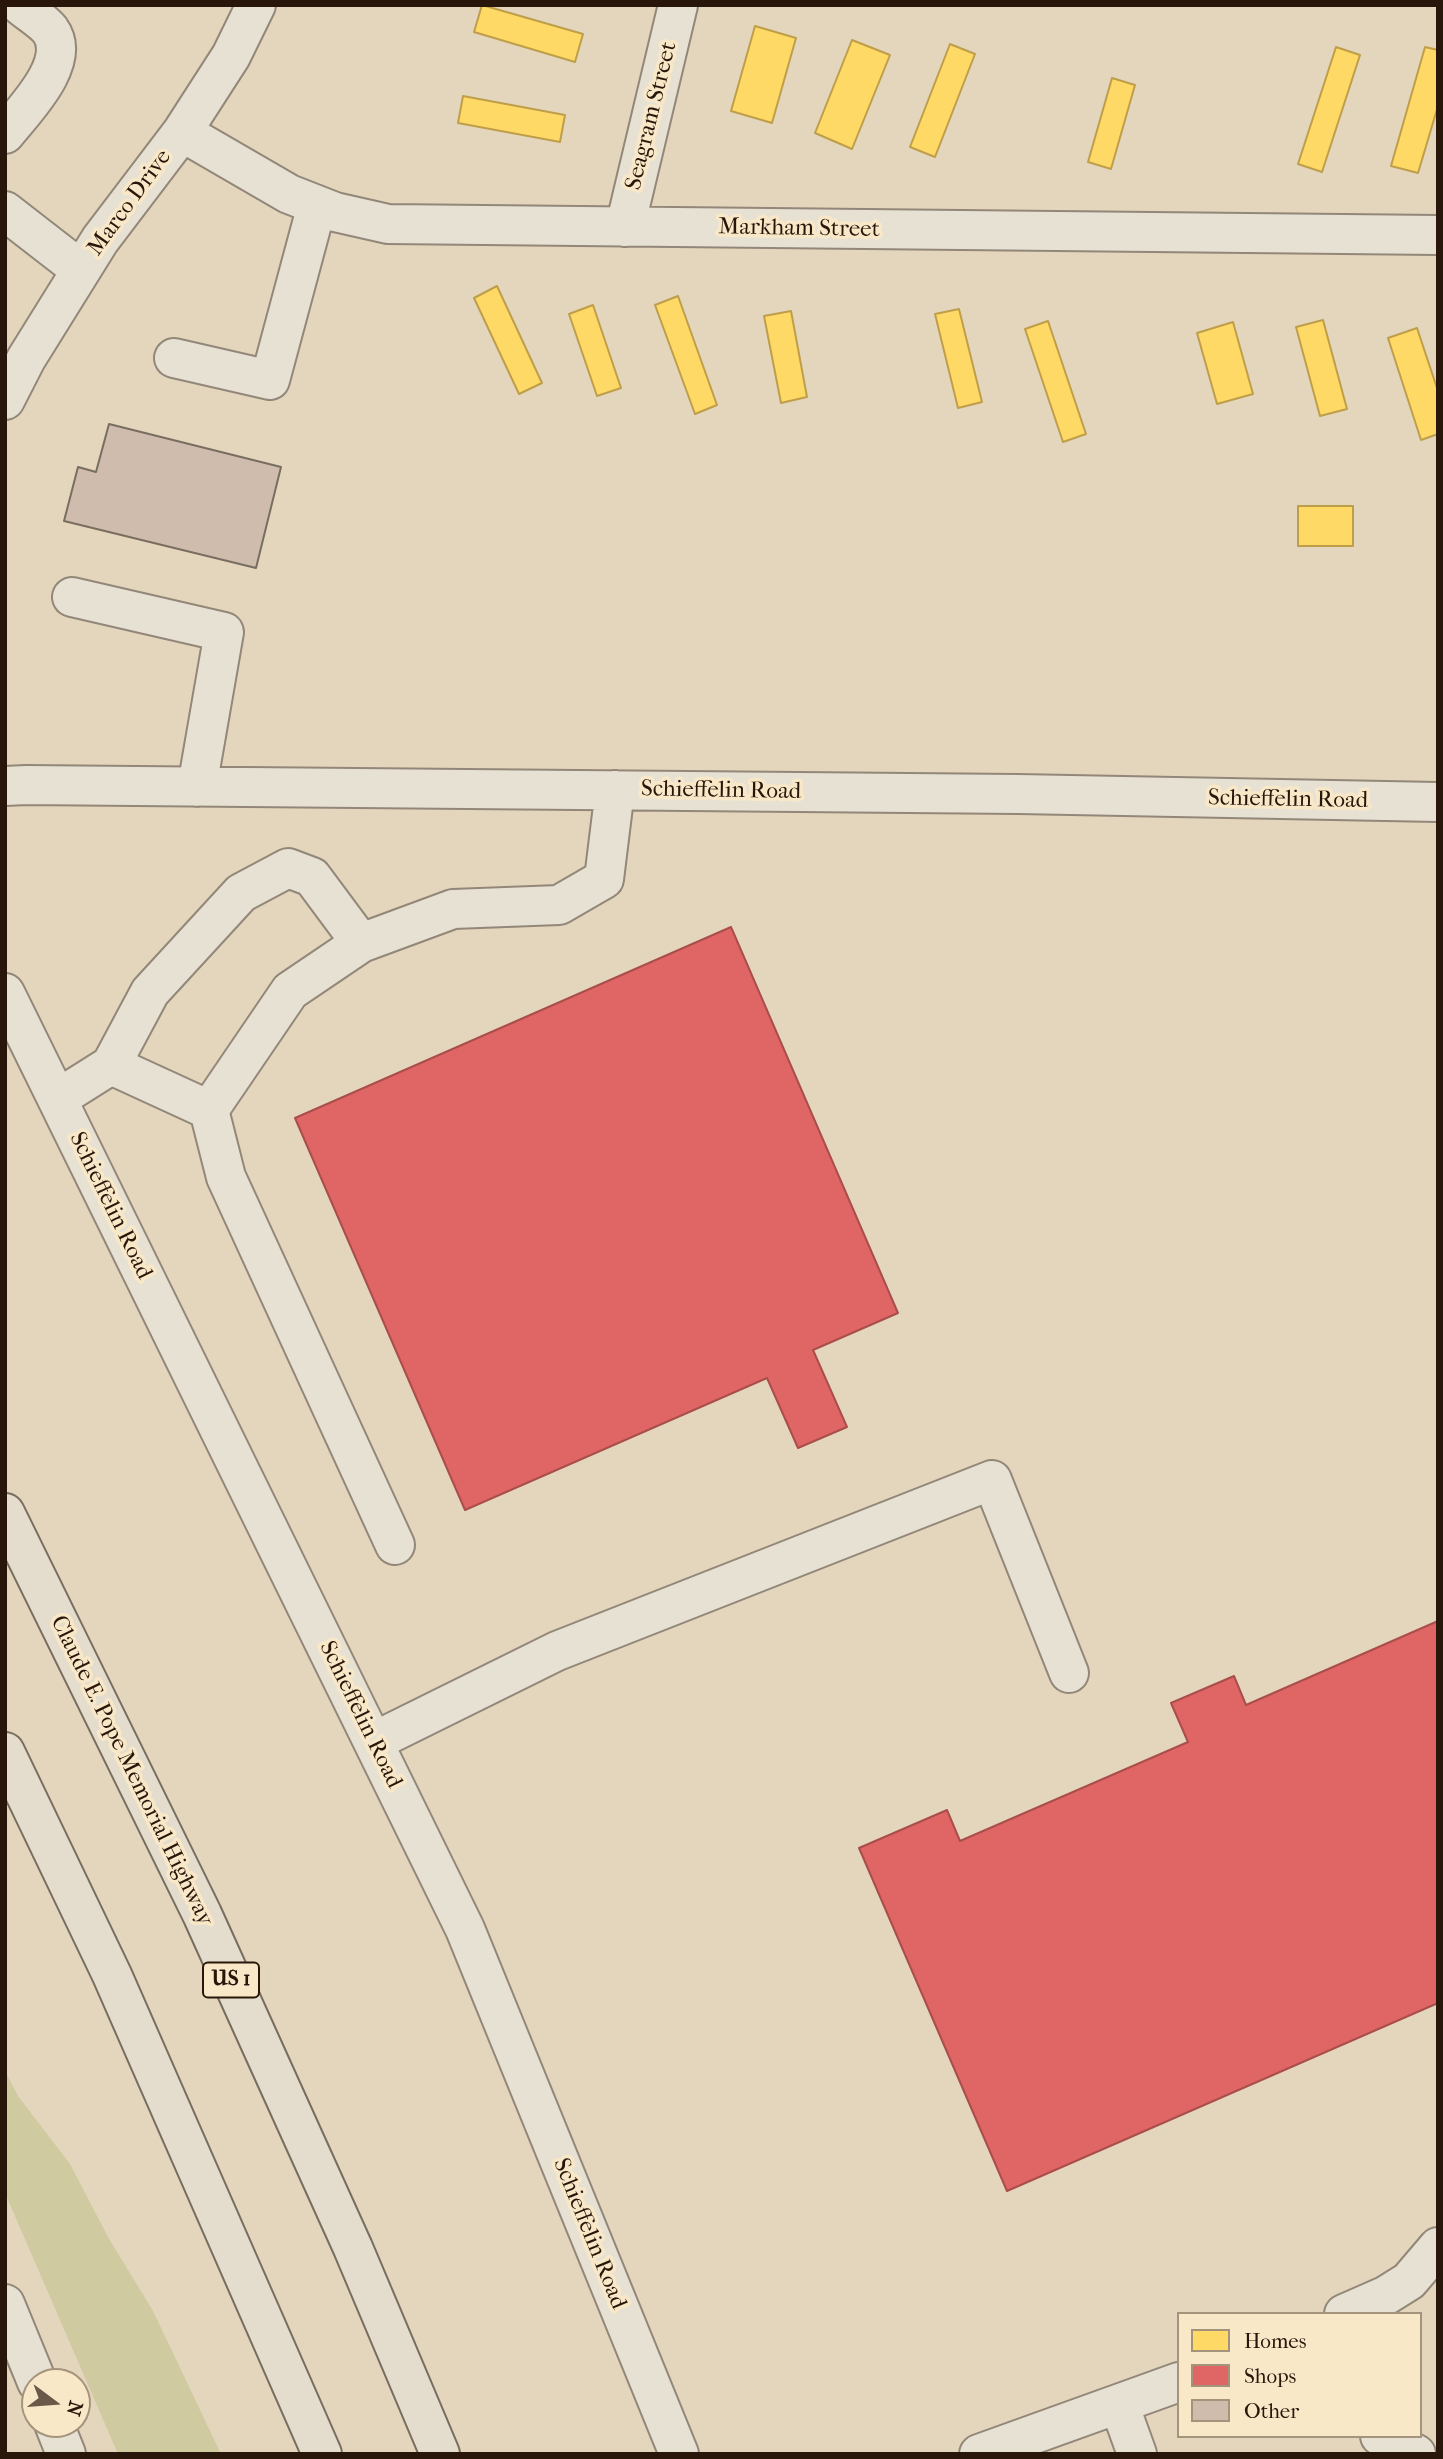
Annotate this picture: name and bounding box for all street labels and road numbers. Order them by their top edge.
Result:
street label: Seagram Street [620,39,684,193]
street label: Marco Drive [82,145,178,261]
street label: Markham Street [718,214,880,244]
street label: Schieffelin Road [641,776,801,806]
street label: Schieffelin Road [1208,785,1368,815]
street label: Schieffelin Road [62,1128,158,1284]
street label: Claude E. Pope Memorial Highway [44,1611,218,1931]
street label: Schieffelin Road [312,1637,408,1793]
road number: US 1 [203,1962,259,1997]
street label: Schieffelin Road [546,2155,632,2313]

